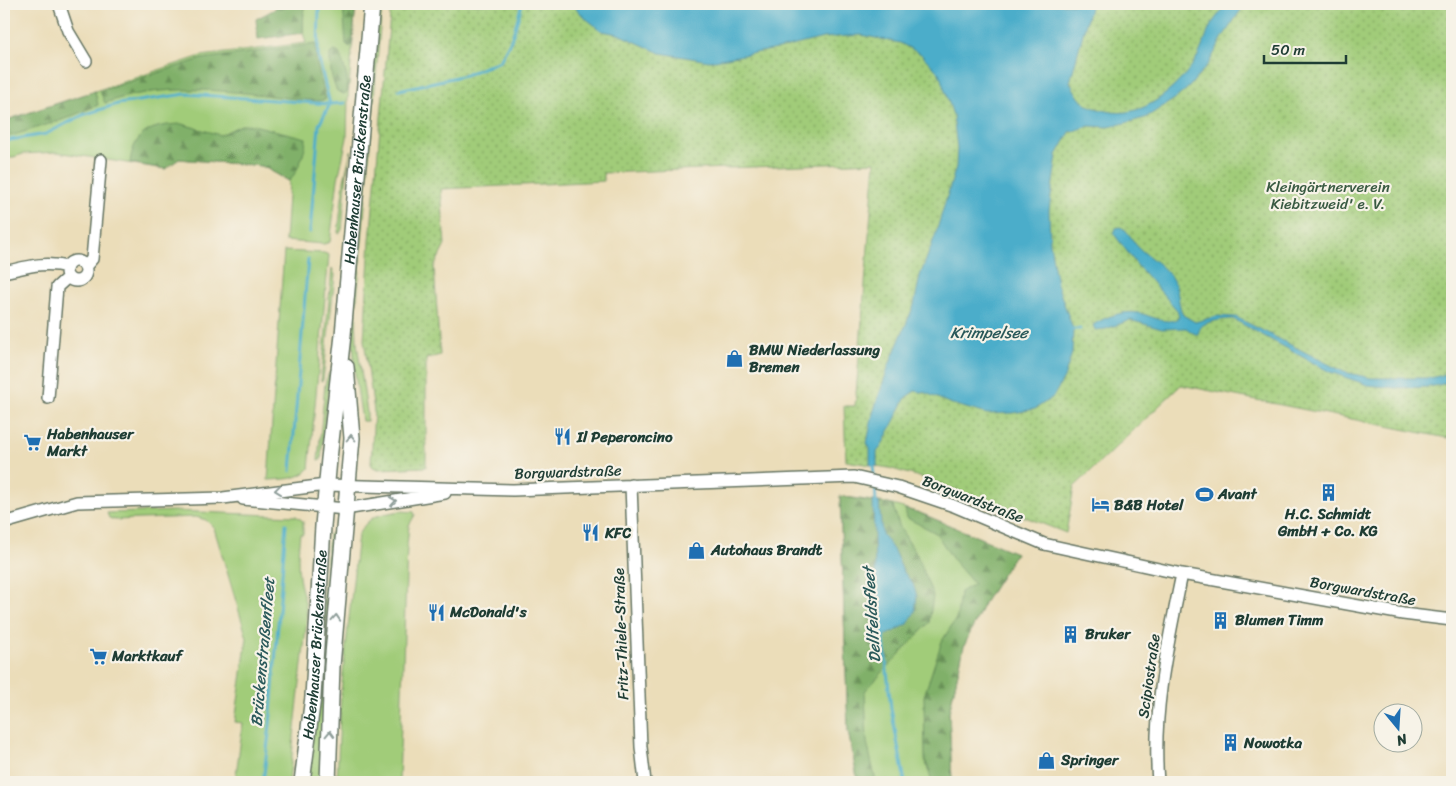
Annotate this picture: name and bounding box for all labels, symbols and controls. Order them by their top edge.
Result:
scale bar [1264,32,1346,64]
text: 50 m [1271,37,1306,63]
street label: Habenhauser Brückenstraße [336,74,379,266]
park label: Kleingärtnerverein Kiebitzweid' e. V. [1266,174,1390,217]
water label: Krimpelsee [950,318,1030,347]
place label: BMW Niederlassung Bremen [749,337,880,380]
shop icon: BMW Niederlassung Bremen [725,349,745,369]
place label: Habenhauser Markt [46,421,135,464]
place label: Il Peperoncino [576,424,673,450]
restaurant icon: Il Peperoncino [553,427,573,447]
supermarket icon: Habenhauser Markt [23,433,43,453]
one-way arrow [346,433,356,441]
street label: Borgwardstraße [514,457,622,487]
street label: Borgwardstraße [918,468,1028,530]
place label: Avant [1217,481,1257,507]
building icon: H.C. Schmidt GmbH + Co. KG [1318,483,1338,503]
one-way arrow [274,484,282,495]
sports icon: Avant [1194,484,1214,504]
place label: B&B Hotel [1114,492,1184,518]
hotel icon: B&B Hotel [1090,495,1110,515]
one-way arrow [389,496,397,507]
place label: H.C. Schmidt GmbH + Co. KG [1277,501,1378,544]
place label: KFC [604,520,631,546]
restaurant icon: KFC [581,523,601,543]
place label: Autohaus Brandt [710,537,823,563]
shop icon: Autohaus Brandt [687,540,707,560]
street label: Habenhauser Brückenstraße [295,549,335,741]
water label: Dellfeldsfleet [854,564,889,664]
street label: Fritz-Thiele-Straße [606,568,636,700]
street label: Borgwardstraße [1308,569,1418,613]
water label: Brückenstraßenfleet [242,574,284,728]
place label: McDonald's [449,599,528,625]
restaurant icon: McDonald's [426,602,446,622]
place label: Blumen Timm [1235,607,1324,633]
building icon: Blumen Timm [1211,610,1231,630]
one-way arrow [330,613,341,621]
place label: Bruker [1085,621,1132,647]
building icon: Bruker [1061,624,1081,644]
street label: Scipiostraße [1130,632,1168,720]
place label: Marktkauf [111,643,184,669]
supermarket icon: Marktkauf [88,646,108,666]
north arrow [1374,704,1424,754]
text: N [1393,726,1411,753]
one-way arrow [324,729,335,737]
place label: Nowotka [1243,730,1303,756]
building icon: Nowotka [1220,733,1240,753]
place label: Springer [1060,747,1120,773]
shop icon: Springer [1037,750,1057,770]

